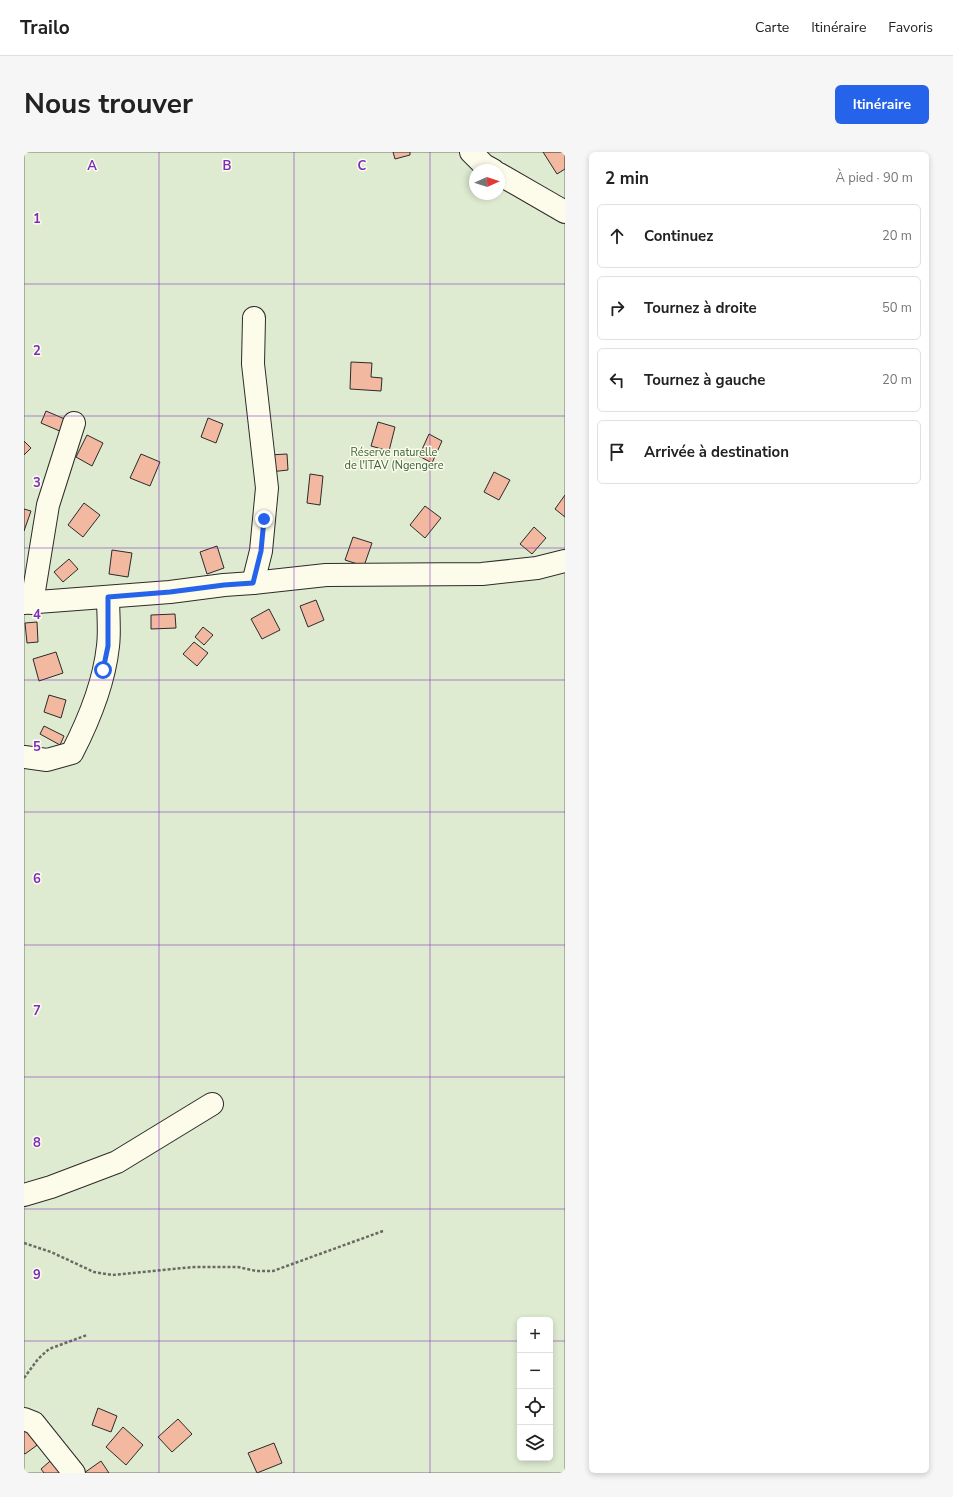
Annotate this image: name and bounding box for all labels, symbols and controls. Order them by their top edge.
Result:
text: Trailo [20,15,70,41]
text: Carte [755,18,789,37]
text: Itinéraire [811,18,866,37]
text: Favoris [888,18,933,37]
text: Nous trouver [24,85,193,123]
button: Itinéraire [835,85,929,124]
text: A [87,157,97,175]
text: B [223,157,232,175]
text: C [358,157,367,175]
north arrow [469,164,505,200]
text: 2 min [605,167,649,190]
text: À pied · 90 m [835,169,913,187]
text: 1 [33,210,41,228]
icon: ahead [606,225,628,247]
text: Continuez [644,226,713,246]
text: 20 m [882,227,912,245]
icon: right [606,297,628,319]
text: Tournez à droite [644,298,757,318]
text: 50 m [882,299,912,317]
text: 2 [33,342,41,360]
icon: left [606,369,628,391]
text: Tournez à gauche [644,370,766,390]
text: 20 m [882,371,912,389]
icon: arrive [606,441,628,463]
text: Arrivée à destination [644,442,789,462]
park label: Réserve naturelle de l'ITAV (Ngengere [345,445,444,473]
text: 3 [33,474,41,492]
route end [255,510,273,528]
text: 4 [33,606,41,624]
route start [94,661,112,679]
text: 5 [33,738,41,756]
text: 6 [33,870,41,888]
text: 7 [33,1002,41,1020]
text: 8 [33,1134,41,1152]
text: 9 [33,1266,41,1284]
map controls [517,1317,553,1461]
button: + [517,1317,553,1353]
button: − [517,1353,553,1389]
button: locate [517,1389,553,1425]
button: layers [517,1425,553,1461]

